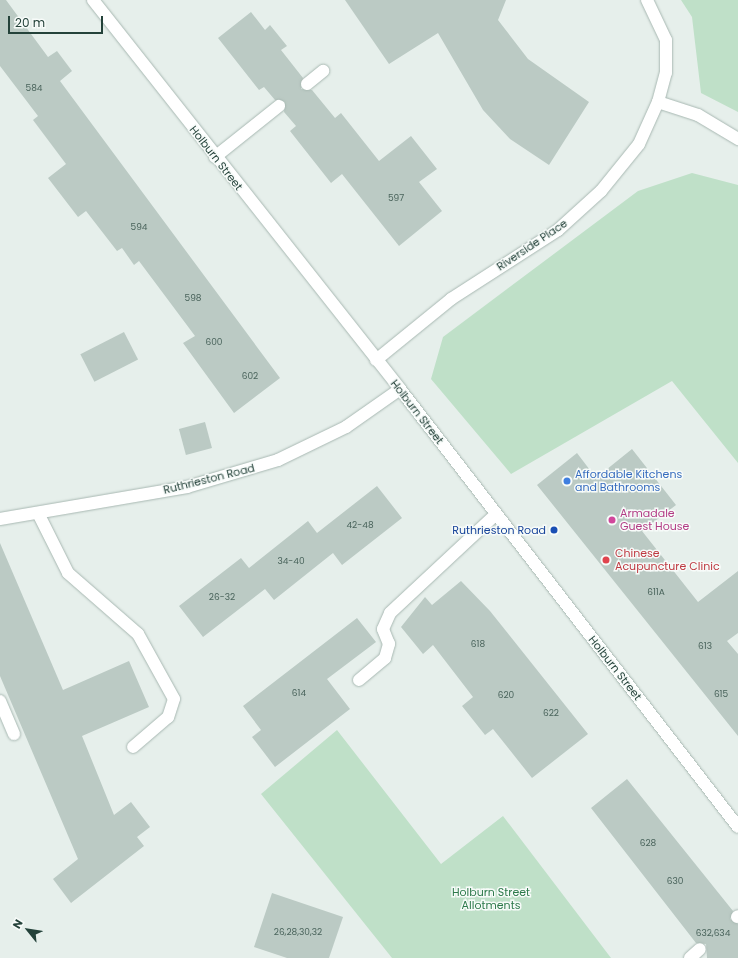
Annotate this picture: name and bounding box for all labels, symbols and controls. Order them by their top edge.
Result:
scale bar [10,8,105,34]
text: 20 m [15,14,45,31]
house number: 584 [26,83,42,93]
street label: Holburn Street [187,123,245,193]
house number: 597 [388,193,404,203]
street label: Riverside Place [494,217,570,273]
house number: 594 [131,222,147,232]
house number: 598 [184,293,202,303]
house number: 600 [205,337,223,347]
house number: 602 [242,371,258,381]
street label: Holburn Street [388,377,446,447]
street label: Ruthrieston Road [162,461,256,497]
place label: Affordable Kitchens and Bathrooms [575,468,682,494]
marker: Affordable Kitchens and Bathrooms [562,476,572,486]
place label: Armadale Guest House [620,507,689,533]
marker: Armadale Guest House [607,515,617,525]
house number: 42-48 [346,520,374,530]
place label: Ruthrieston Road [452,523,546,537]
marker: Ruthrieston Road [549,525,559,535]
place label: Chinese Acupuncture Clinic [615,547,720,573]
marker: Chinese Acupuncture Clinic [600,554,612,566]
house number: 34-40 [277,556,305,566]
house number: 611A [647,587,665,597]
house number: 26-32 [209,592,235,602]
street label: Holburn Street [586,633,644,703]
house number: 618 [471,639,485,649]
house number: 613 [698,641,712,651]
house number: 614 [292,688,306,698]
house number: 615 [714,689,728,699]
house number: 620 [498,690,514,700]
house number: 622 [543,708,559,718]
house number: 628 [640,838,656,848]
house number: 630 [667,876,683,886]
park label: Holburn Street Allotments [452,886,530,912]
north arrow [8,910,48,950]
text: N [9,916,27,932]
house number: 26,28,30,32 [274,927,322,937]
house number: 632,634 [696,928,730,938]

